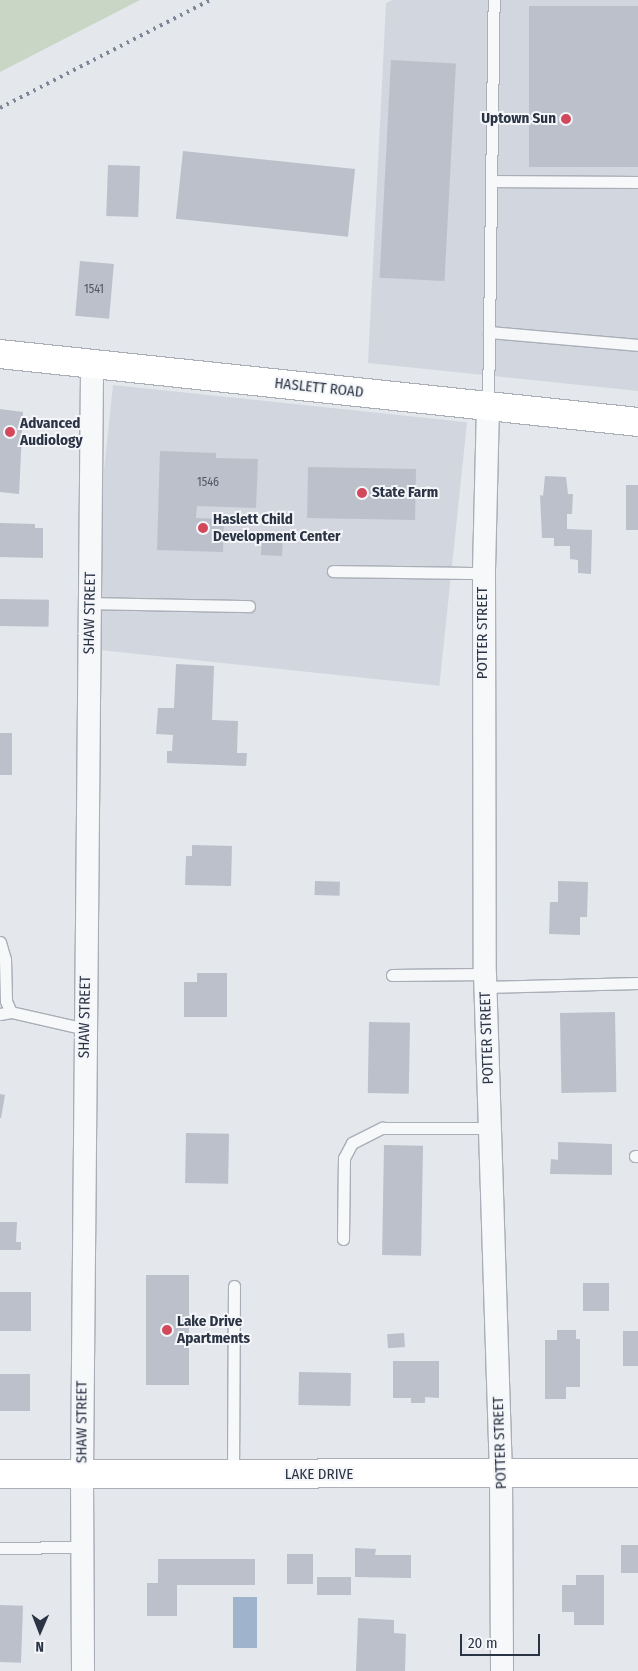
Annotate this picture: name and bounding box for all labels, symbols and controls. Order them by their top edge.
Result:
place label: Uptown Sun [481,110,556,128]
marker: Uptown Sun [560,113,572,125]
house number: 1541 [84,283,104,297]
street label: HASLETT ROAD [274,374,364,402]
place label: Advanced Audiology [20,414,83,449]
marker: Advanced Audiology [4,426,16,438]
house number: 1546 [197,476,219,490]
place label: State Farm [372,484,438,502]
marker: State Farm [356,487,368,499]
place label: Haslett Child Development Center [213,510,341,545]
marker: Haslett Child Development Center [197,522,209,534]
street label: SHAW STREET [80,572,100,654]
street label: POTTER STREET [474,587,492,679]
street label: SHAW STREET [75,976,95,1058]
street label: POTTER STREET [476,991,498,1085]
place label: Lake Drive Apartments [177,1312,250,1347]
marker: Lake Drive Apartments [161,1324,173,1336]
street label: SHAW STREET [73,1381,91,1463]
street label: POTTER STREET [489,1396,511,1490]
street label: LAKE DRIVE [285,1466,353,1484]
north arrow [15,1606,65,1656]
scale bar [463,1624,543,1656]
text: 20 m [468,1634,498,1652]
text: N [35,1638,44,1655]

